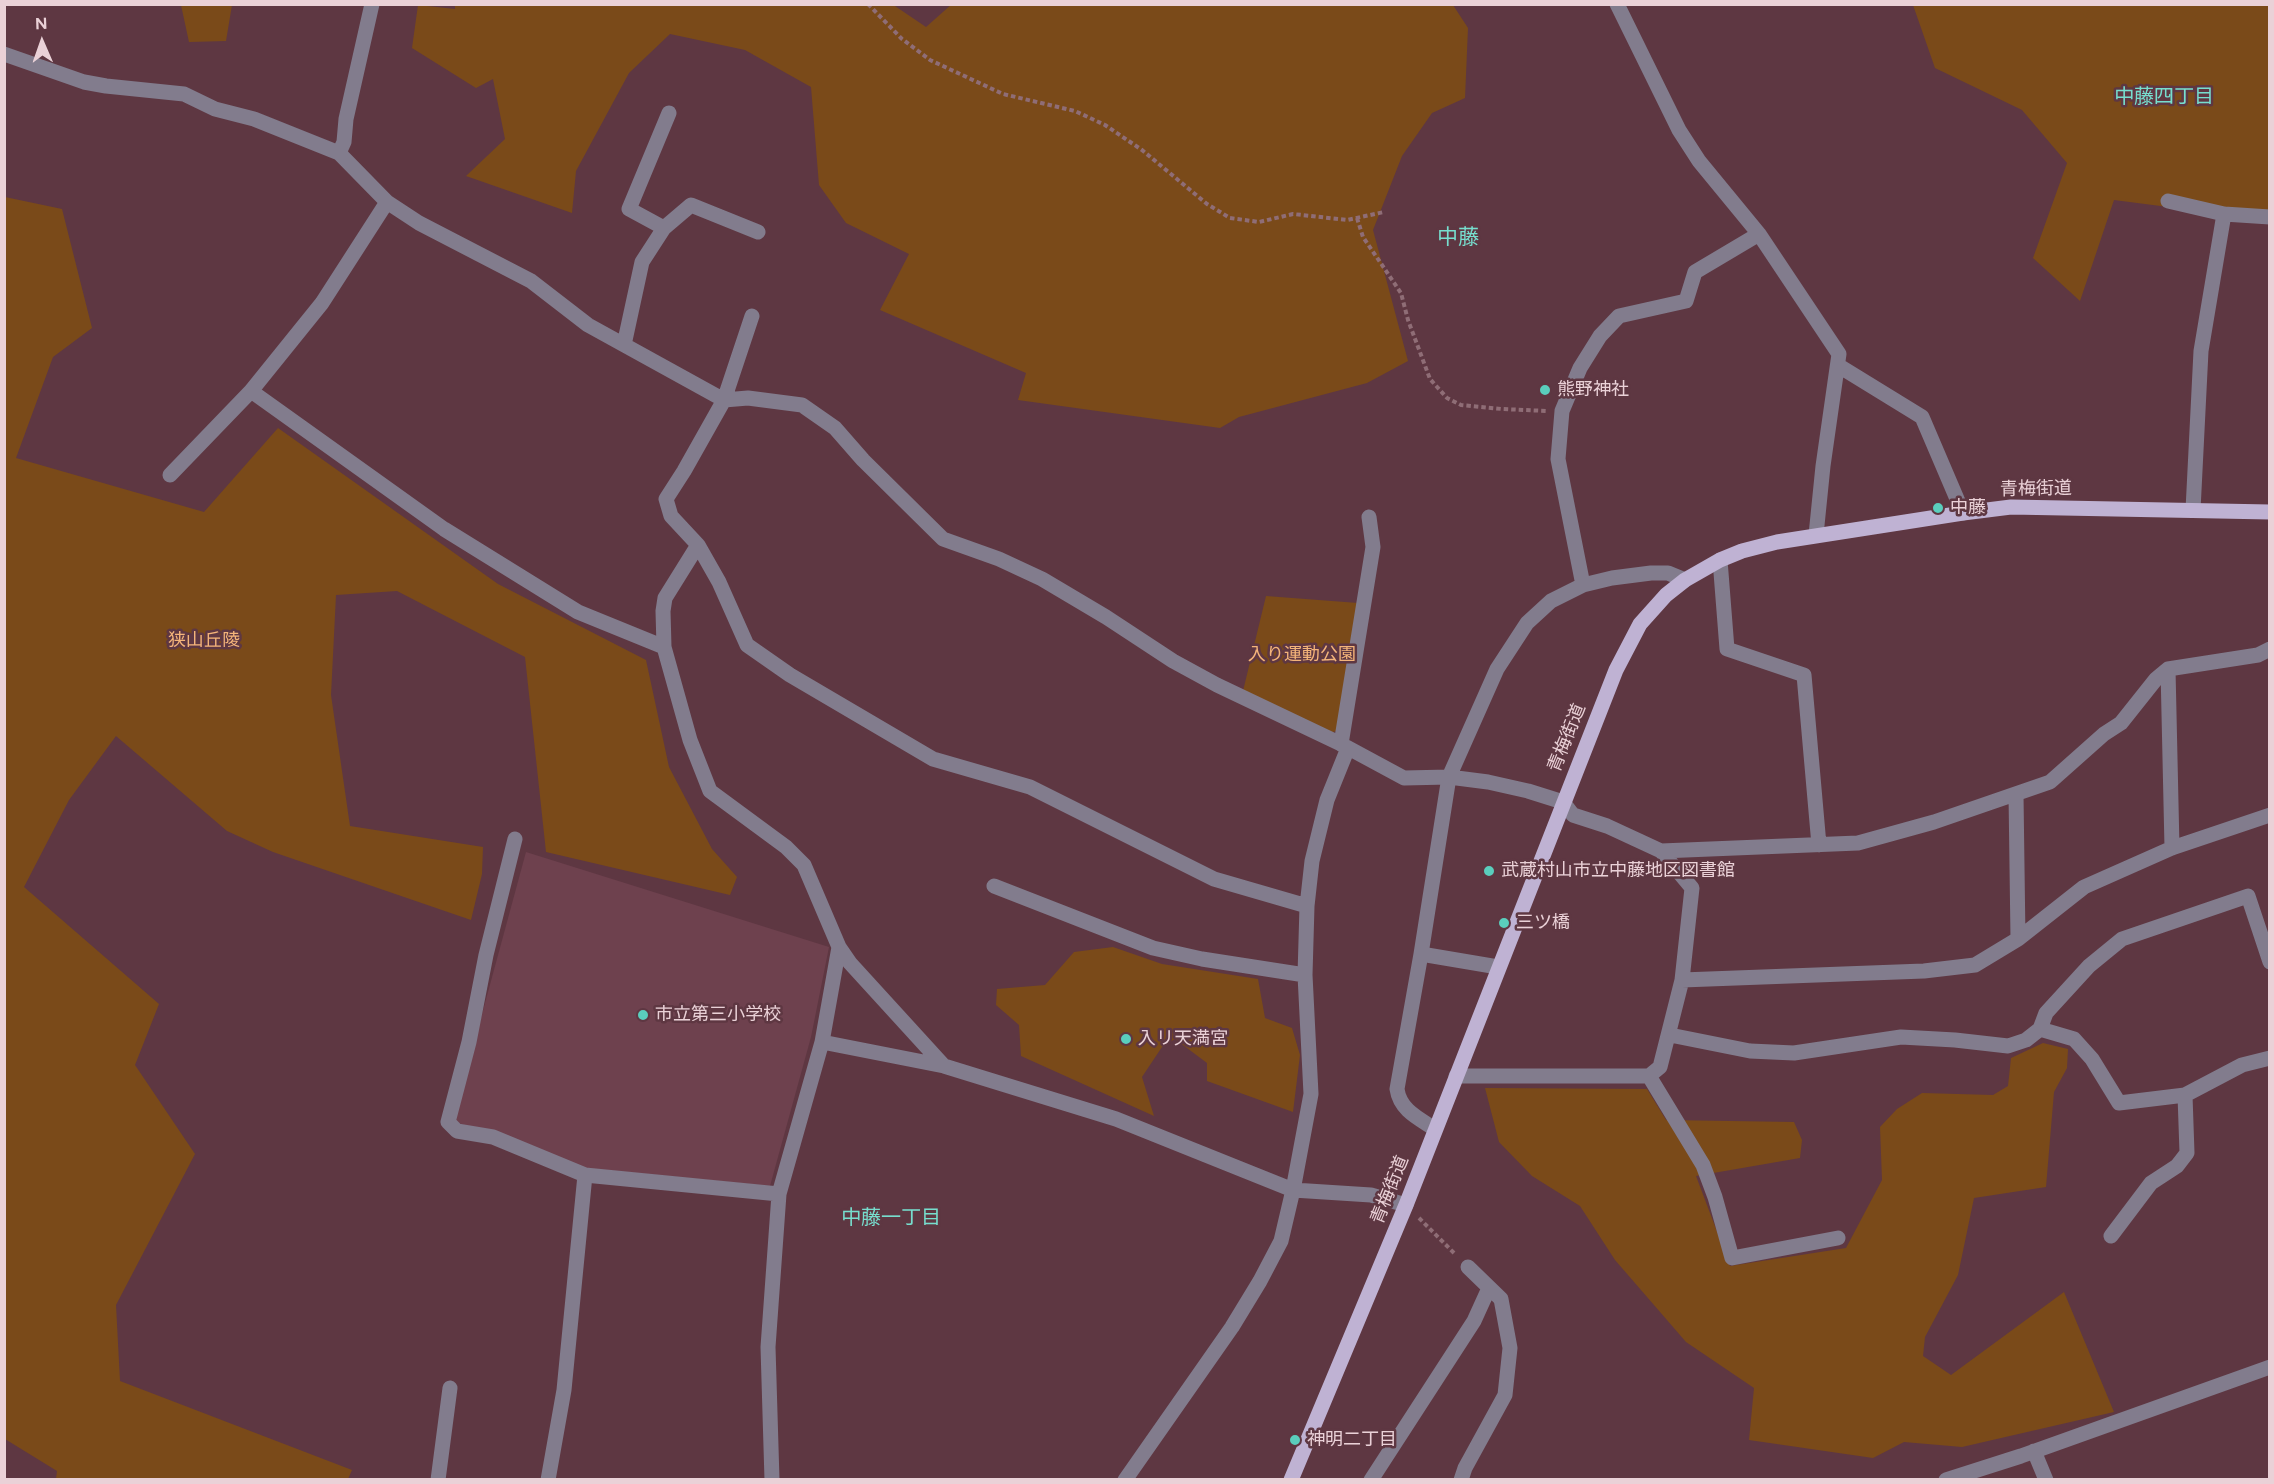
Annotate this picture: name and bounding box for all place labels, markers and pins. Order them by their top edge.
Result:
place label: 熊野神社 [1557,379,1629,401]
marker: 熊野神社 [1538,383,1552,397]
place label: 中藤 [1950,497,1986,519]
marker: 中藤 [1931,501,1945,515]
place label: 武蔵村山市立中藤地区図書館 [1501,860,1735,882]
marker: 武蔵村山市立中藤地区図書館 [1482,864,1496,878]
place label: 三ツ橋 [1516,912,1570,934]
marker: 三ツ橋 [1497,916,1511,930]
place label: 市立第三小学校 [655,1004,781,1026]
marker: 市立第三小学校 [636,1008,650,1022]
place label: 入リ天満宮 [1138,1028,1228,1050]
marker: 入リ天満宮 [1119,1032,1133,1046]
place label: 神明二丁目 [1307,1429,1397,1451]
marker: 神明二丁目 [1288,1433,1302,1447]

